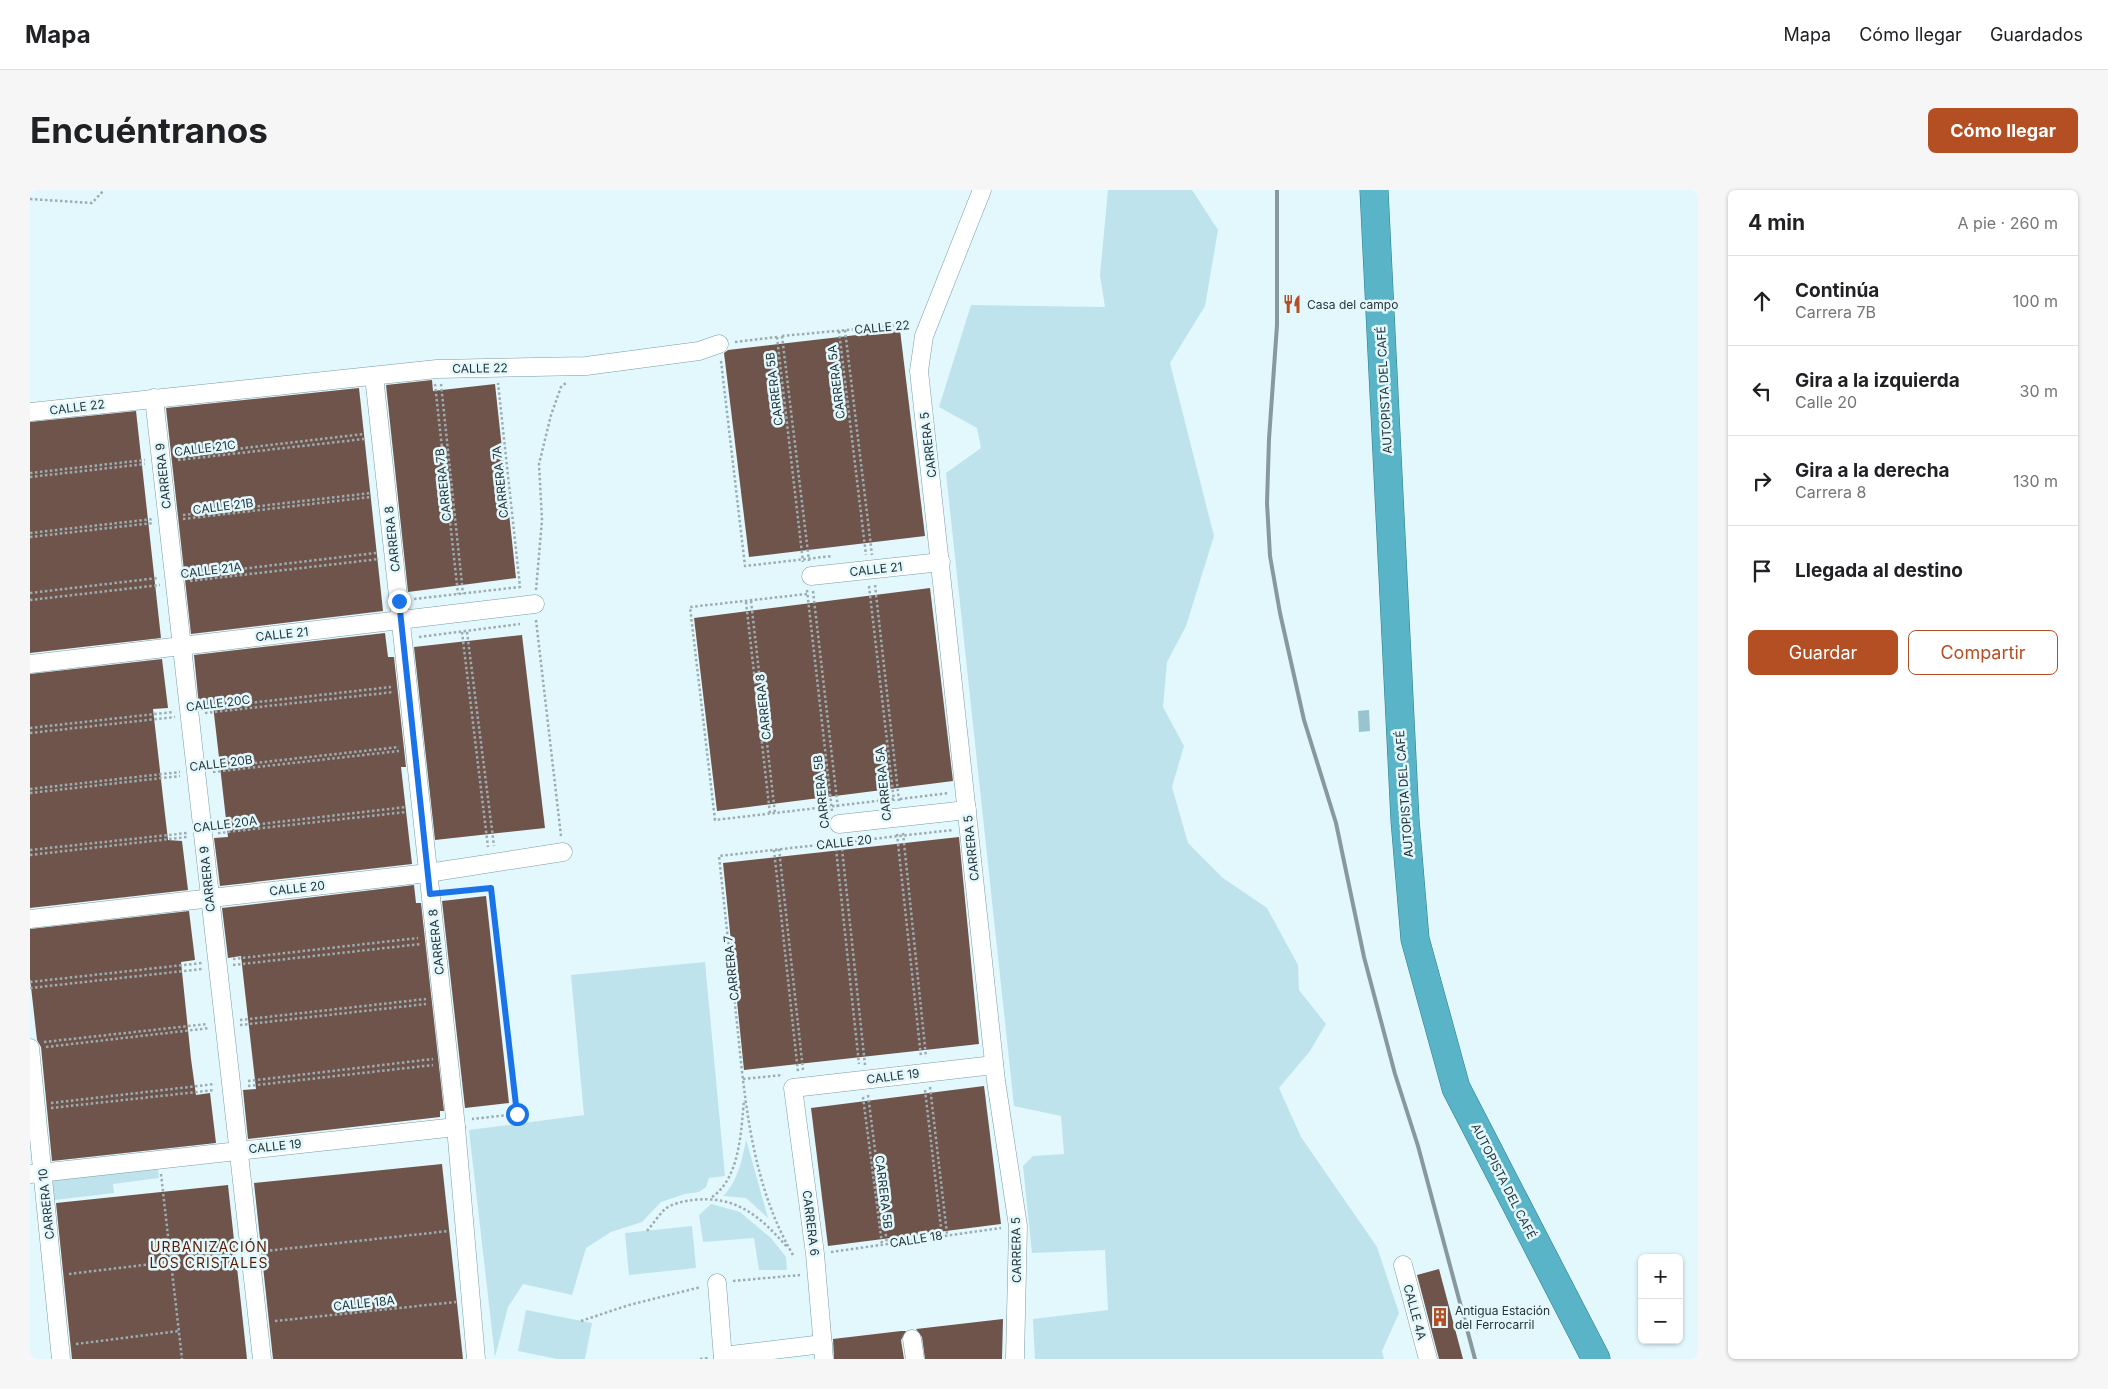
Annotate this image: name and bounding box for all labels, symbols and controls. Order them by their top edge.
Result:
text: Mapa [25,20,91,49]
text: Mapa [1784,24,1831,45]
text: Cómo llegar [1859,24,1962,45]
text: Guardados [1990,24,2083,45]
button: Cómo llegar [1928,108,2078,153]
text: Encuéntranos [30,109,268,151]
text: 4 min [1748,210,1805,235]
text: A pie · 260 m [1958,213,2058,233]
text: Continúa [1795,279,1879,302]
icon: ahead [1748,287,1776,315]
text: 100 m [2013,291,2058,311]
restaurant icon: Casa del campo [1281,293,1303,315]
place label: Casa del campo [1307,297,1398,312]
text: Carrera 7B [1795,302,1876,322]
street label: CALLE 22 [854,317,910,337]
street label: AUTOPISTA DEL CAFÉ [1373,326,1395,454]
street label: CARRERA 5A [824,344,848,420]
street label: CARRERA 5B [762,351,786,427]
street label: CALLE 22 [452,360,508,376]
text: Gira a la izquierda [1795,369,1960,392]
icon: left [1748,377,1776,405]
text: 30 m [2020,381,2058,401]
text: Calle 20 [1795,392,1857,412]
street label: CALLE 22 [48,396,106,418]
street label: CARRERA 5 [917,411,939,479]
street label: CALLE 21C [173,437,237,459]
street label: CARRERA 9 [152,442,174,510]
street label: CARRERA 7A [489,445,511,519]
street label: CARRERA 7B [432,448,454,522]
text: Gira a la derecha [1795,459,1950,482]
icon: right [1748,467,1776,495]
text: 130 m [2013,471,2058,491]
text: Carrera 8 [1795,482,1866,502]
street label: CALLE 21B [192,495,254,517]
street label: CARRERA 8 [381,505,403,573]
icon: arrive [1748,557,1776,585]
street label: CALLE 21A [180,559,242,581]
street label: CALLE 21 [849,559,903,579]
text: Llegada al destino [1795,559,1963,582]
route end [388,590,411,613]
street label: CALLE 21 [255,624,309,644]
button: Guardar [1748,630,1898,675]
button: Compartir [1908,630,2058,675]
street label: CARRERA 8 [752,673,774,741]
street label: CALLE 20C [185,692,251,714]
street label: AUTOPISTA DEL CAFÉ [1392,730,1416,858]
street label: CARRERA 5A [872,746,894,822]
street label: CALLE 20B [188,752,254,774]
street label: CARRERA 5B [810,754,832,830]
street label: CALLE 20A [192,813,258,835]
street label: CARRERA 5 [960,814,982,882]
street label: CALLE 20 [815,832,873,852]
street label: CARRERA 9 [196,845,218,913]
street label: CALLE 20 [268,878,326,898]
street label: CARRERA 8 [425,908,447,976]
street label: CARRERA 7 [720,934,742,1001]
street label: CALLE 19 [866,1065,920,1087]
route start [506,1103,529,1126]
street label: AUTOPISTA DEL CAFÉ [1468,1121,1540,1241]
street label: CALLE 19 [248,1136,302,1156]
street label: CARRERA 5B [872,1154,896,1230]
street label: CARRERA 10 [35,1168,57,1240]
street label: CARRERA 6 [800,1189,822,1257]
street label: CARRERA 5 [1008,1217,1024,1283]
street label: CALLE 18 [889,1227,943,1251]
district label: URBANIZACIÓN LOS CRISTALES [150,1238,268,1271]
map controls [1638,1254,1683,1344]
button: + [1638,1254,1683,1299]
street label: CALLE 4A [1400,1283,1430,1341]
street label: CALLE 18A [333,1292,395,1314]
button: − [1638,1299,1683,1344]
place label: Antigua Estación del Ferrocarril [1455,1303,1550,1332]
building icon: Antigua Estación del Ferrocarril [1429,1306,1451,1328]

